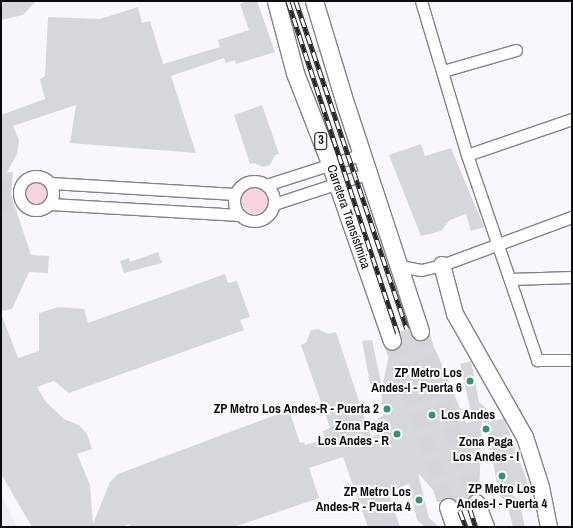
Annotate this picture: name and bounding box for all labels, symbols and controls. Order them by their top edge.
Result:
road number: 3 [314,131,328,151]
street label: Carretera Transístmica [323,163,373,271]
place label: ZP Metro Los Andes-I - Puerta 6 [371,366,462,397]
marker: ZP Metro Los Andes-I - Puerta 6 [465,376,475,386]
place label: ZP Metro Los Andes-R - Puerta 2 [213,401,379,417]
marker: ZP Metro Los Andes-R - Puerta 2 [382,404,392,414]
place label: Los Andes [441,407,495,423]
marker: Los Andes [426,409,438,421]
place label: Zona Paga Los Andes - R [317,419,389,450]
marker: Zona Paga Los Andes - I [481,424,491,434]
marker: Zona Paga Los Andes - R [392,429,402,439]
place label: Zona Paga Los Andes - I [453,435,519,466]
marker: ZP Metro Los Andes-I - Puerta 4 [497,471,507,481]
place label: ZP Metro Los Andes-I - Puerta 4 [457,482,547,513]
place label: ZP Metro Los Andes-R - Puerta 4 [316,485,411,516]
marker: ZP Metro Los Andes-R - Puerta 4 [414,495,424,505]

